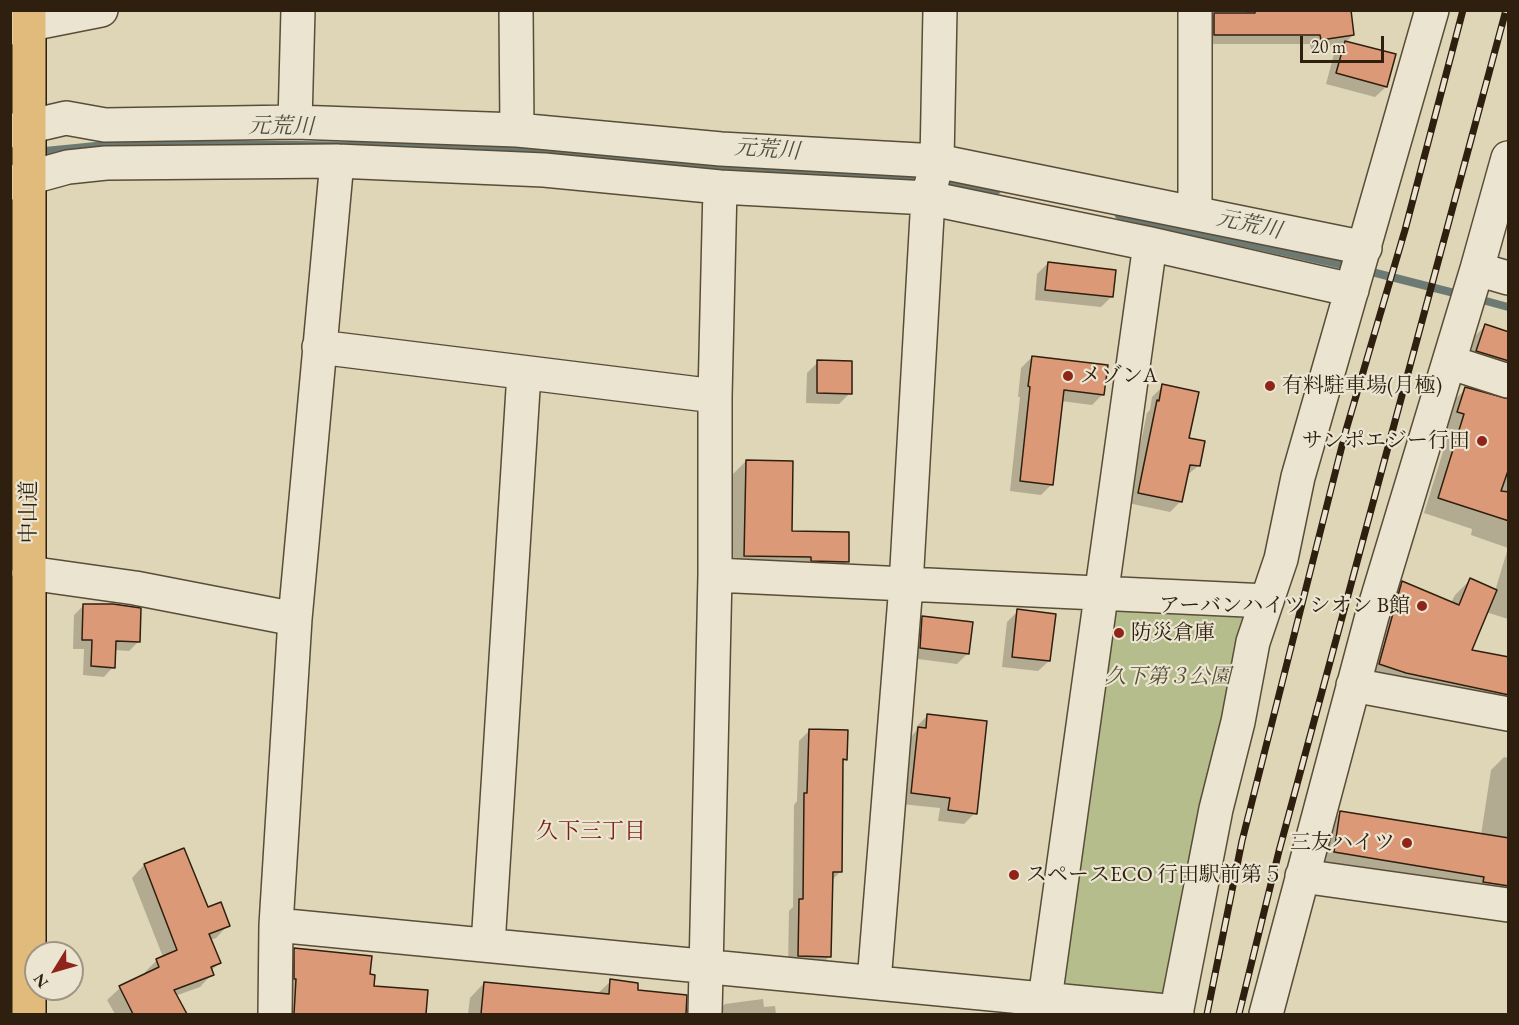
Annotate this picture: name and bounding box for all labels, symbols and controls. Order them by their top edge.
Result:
scale bar [1303,24,1387,62]
text: 20 m [1311,35,1346,58]
water label: 元荒川 [248,113,314,141]
water label: 元荒川 [733,135,801,165]
water label: 元荒川 [1214,205,1284,245]
place label: メゾンA [1080,363,1158,389]
marker: メゾンA [1061,369,1075,383]
place label: 有料駐車場(月極) [1282,373,1442,399]
marker: 有料駐車場(月極) [1263,379,1277,393]
place label: サンポエジー行田 [1302,428,1470,454]
marker: サンポエジー行田 [1475,434,1489,448]
street label: 中山道 [16,481,42,543]
place label: アーバンハイツ シオン B館 [1159,593,1410,619]
marker: アーバンハイツ シオン B館 [1415,599,1429,613]
place label: 防災倉庫 [1131,620,1215,646]
marker: 防災倉庫 [1112,626,1126,640]
park label: 久下第３公園 [1105,664,1231,690]
district label: 久下三丁目 [536,819,646,845]
place label: 三友ハイツ [1290,830,1395,856]
marker: 三友ハイツ [1400,836,1414,850]
place label: スペースECO 行田駅前第５ [1026,862,1283,888]
marker: スペースECO 行田駅前第５ [1007,868,1021,882]
north arrow [24,941,84,1001]
text: N [29,969,53,992]

